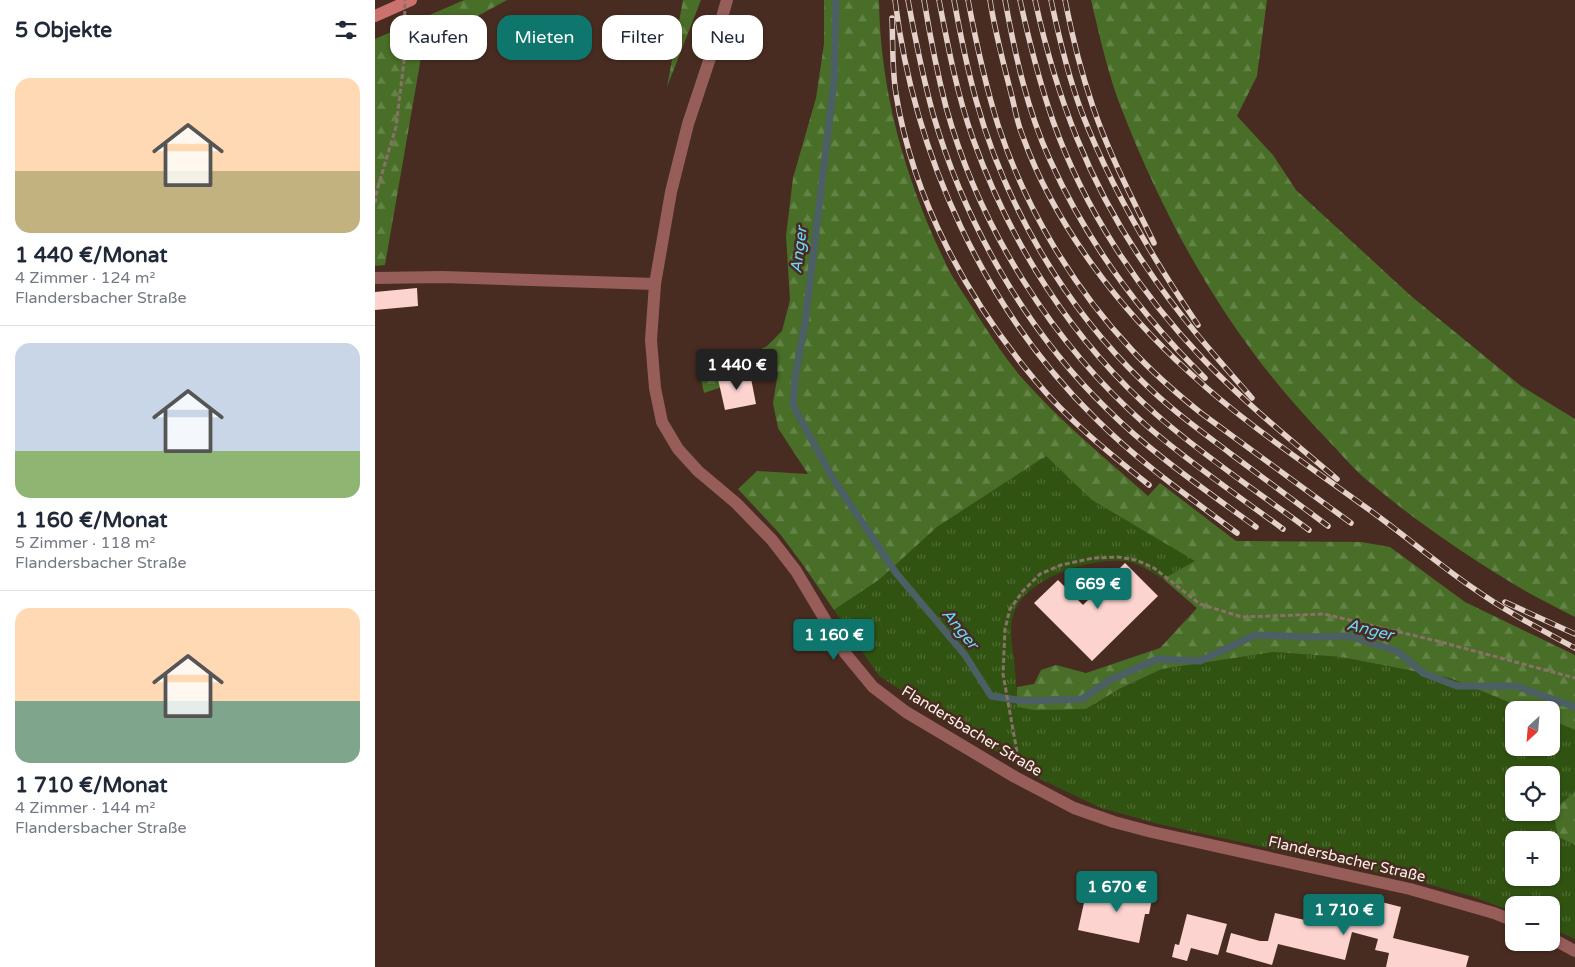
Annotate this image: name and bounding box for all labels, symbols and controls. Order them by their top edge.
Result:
chip: Kaufen [390,15,487,60]
chip: Mieten [497,15,592,60]
chip: Filter [602,15,682,60]
chip: Neu [692,15,763,60]
icon: filters [332,16,360,44]
text: 5 Objekte [15,18,112,43]
icon: home [143,110,233,200]
water label: Anger [786,224,812,274]
text: 1 440 €/Monat [15,243,167,268]
text: 4 Zimmer · 124 m² [15,268,155,288]
text: Flandersbacher Straße [15,288,187,308]
pin: 1 440 € [691,348,783,391]
text: 1 440 € [707,355,767,375]
icon: home [143,376,233,466]
text: 1 160 €/Monat [15,508,167,533]
text: 5 Zimmer · 118 m² [15,533,155,553]
text: Flandersbacher Straße [15,553,187,573]
pin: 669 € [1063,568,1133,610]
text: 669 € [1075,574,1121,594]
water label: Anger [937,604,984,655]
water label: Anger [1345,615,1397,646]
pin: 1 160 € [788,618,880,661]
text: 1 160 € [804,625,864,645]
icon: home [143,641,233,731]
street label: Flandersbacher Straße [898,682,1046,780]
north arrow [1505,701,1560,756]
map controls [1505,701,1560,951]
button: locate [1505,766,1560,821]
text: 1 710 €/Monat [15,773,167,798]
text: 4 Zimmer · 144 m² [15,798,155,818]
text: Flandersbacher Straße [15,818,187,838]
button: + [1505,831,1560,886]
street label: Flandersbacher Straße [1267,832,1427,886]
pin: 1 670 € [1071,870,1163,913]
text: 1 670 € [1087,877,1147,897]
pin: 1 710 € [1298,894,1390,936]
button: − [1505,896,1560,951]
text: 1 710 € [1314,900,1374,920]

